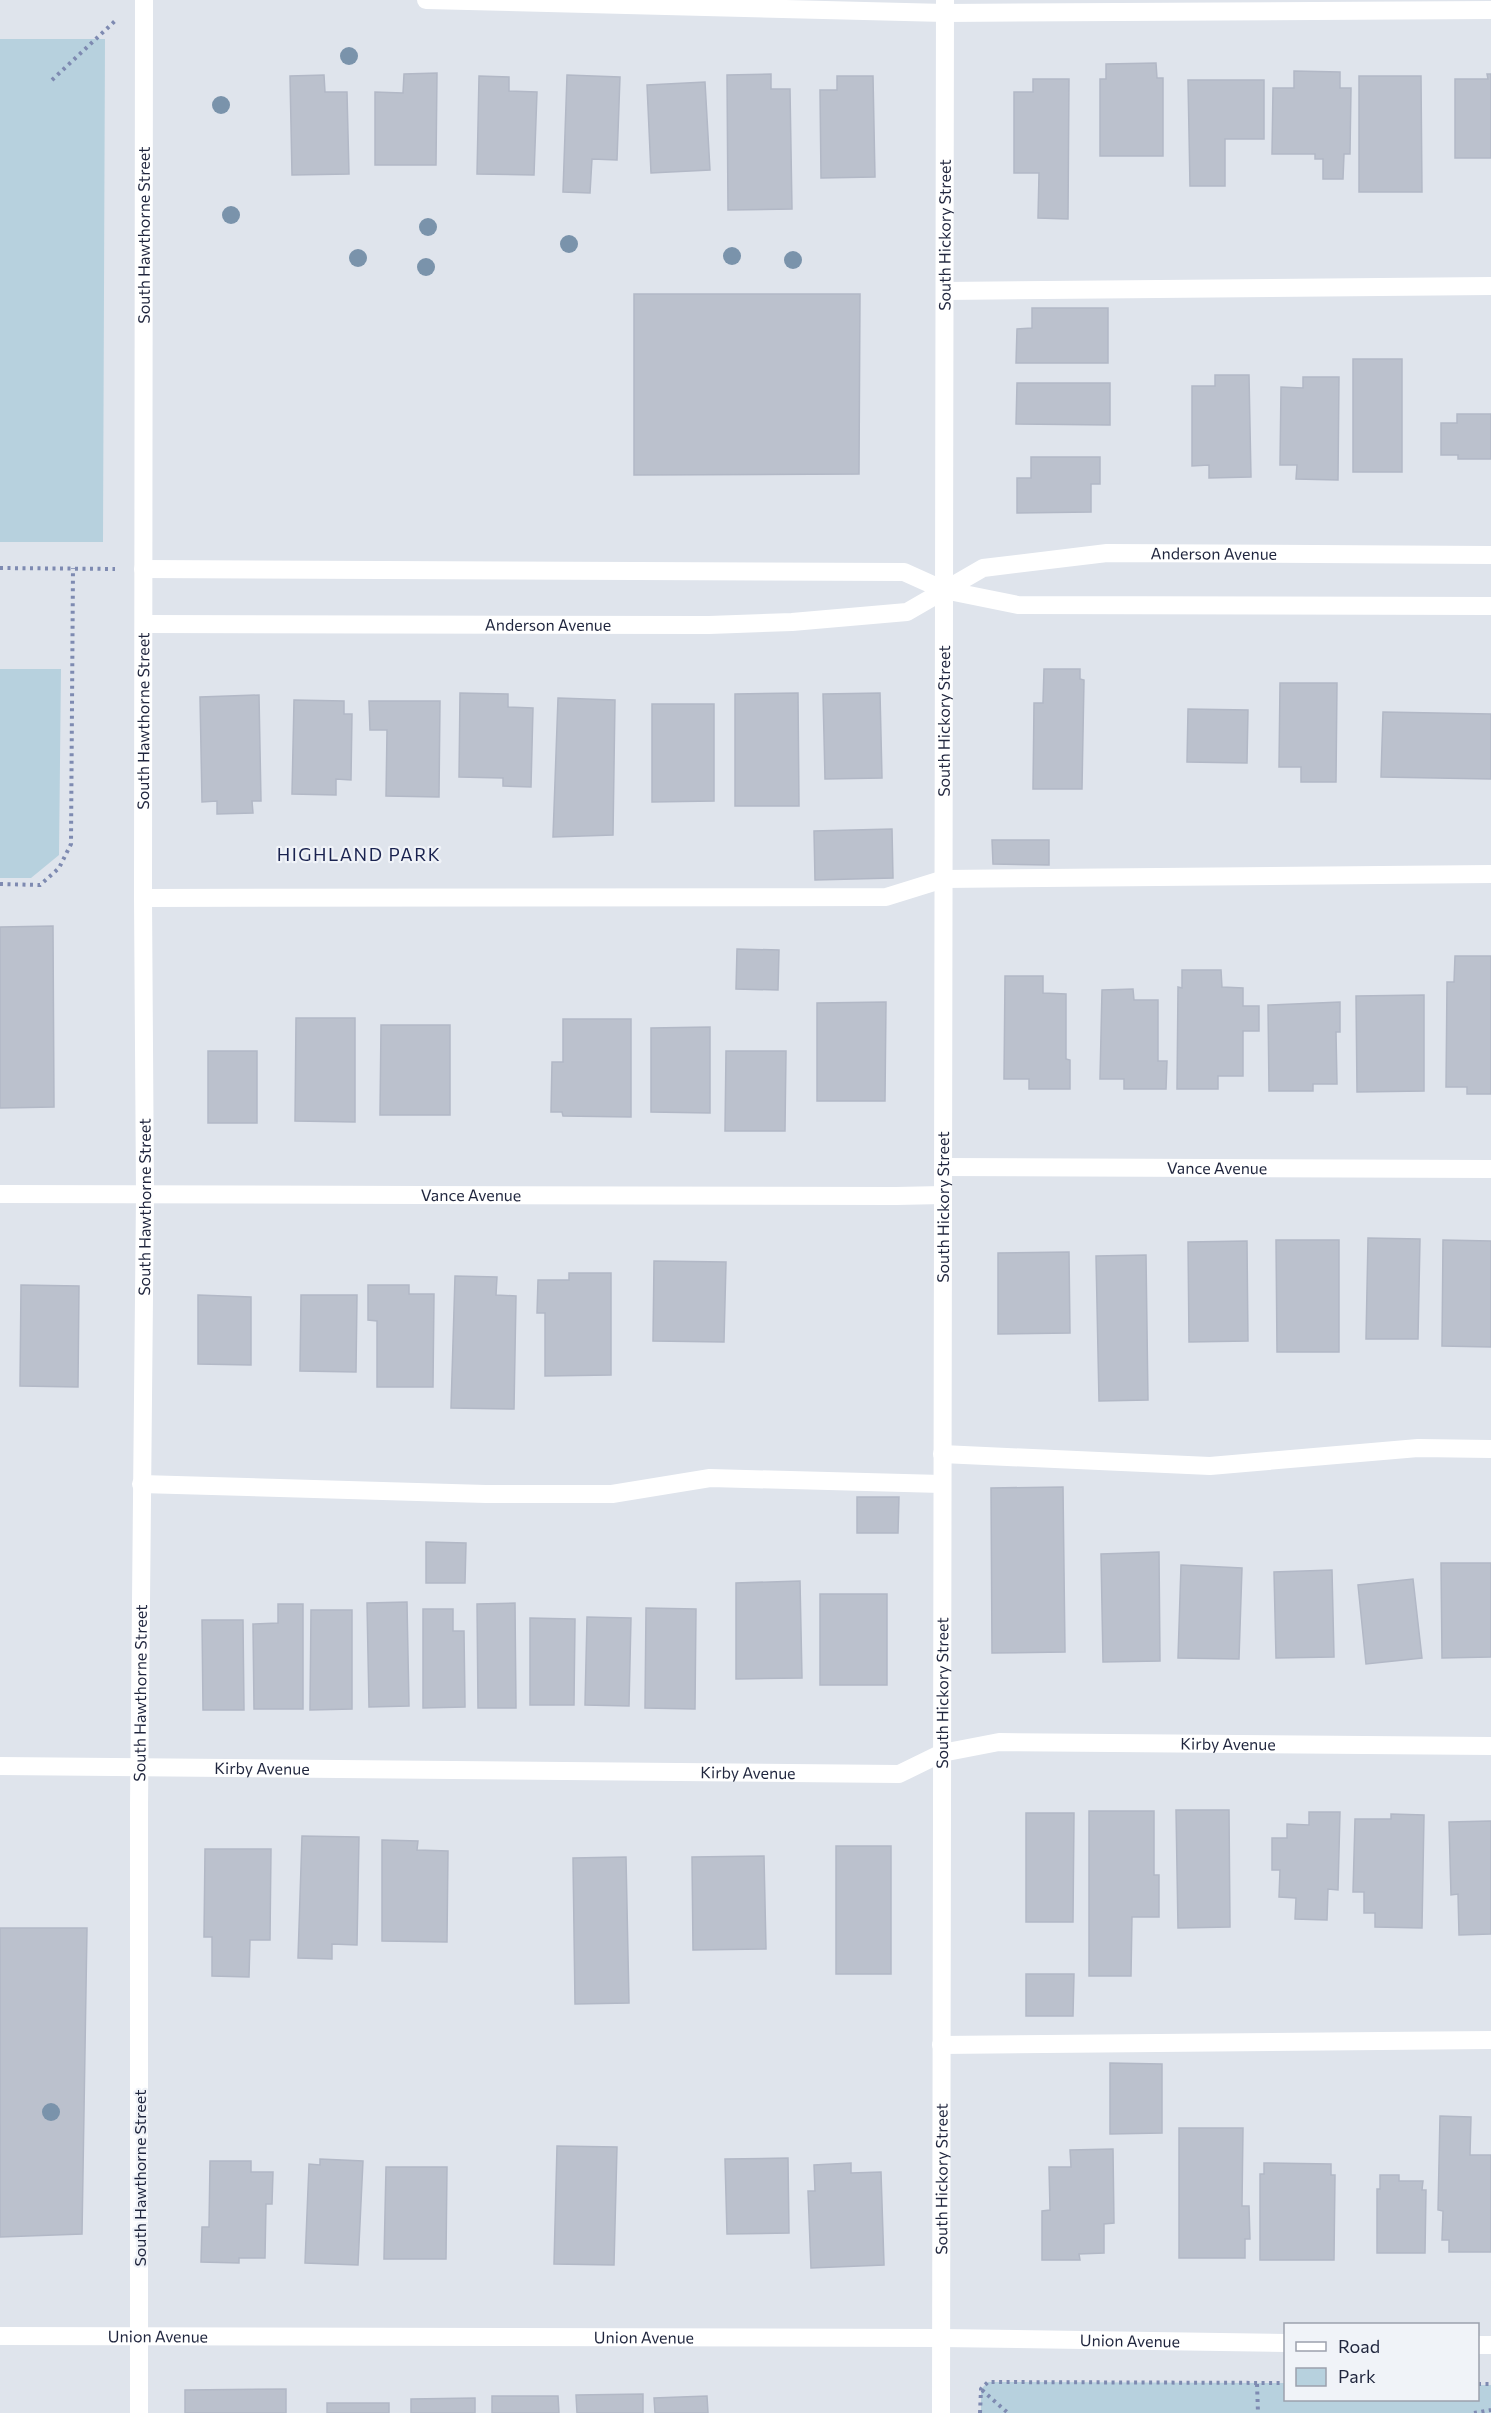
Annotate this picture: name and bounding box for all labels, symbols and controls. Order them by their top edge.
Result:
street label: South Hawthorne Street [134,146,153,324]
street label: South Hickory Street [934,159,954,311]
street label: Anderson Avenue [1150,543,1277,563]
street label: Anderson Avenue [485,615,611,634]
street label: South Hawthorne Street [133,632,152,810]
street label: South Hickory Street [934,645,953,797]
district label: HIGHLAND PARK [277,843,441,865]
street label: South Hawthorne Street [134,1118,154,1296]
street label: South Hickory Street [933,1131,952,1283]
street label: Vance Avenue [1167,1158,1267,1177]
street label: Vance Avenue [421,1185,521,1204]
street label: South Hawthorne Street [129,1604,150,1782]
street label: South Hickory Street [932,1617,951,1769]
street label: Kirby Avenue [1180,1733,1276,1753]
street label: Kirby Avenue [214,1758,310,1778]
street label: Kirby Avenue [700,1762,796,1782]
street label: South Hawthorne Street [130,2089,149,2267]
street label: South Hickory Street [931,2103,951,2255]
legend [1284,2323,1479,2401]
street label: Union Avenue [108,2326,208,2345]
street label: Union Avenue [594,2327,694,2346]
street label: Union Avenue [1080,2330,1180,2350]
text: Road [1338,2335,1380,2357]
text: Park [1338,2365,1376,2387]

